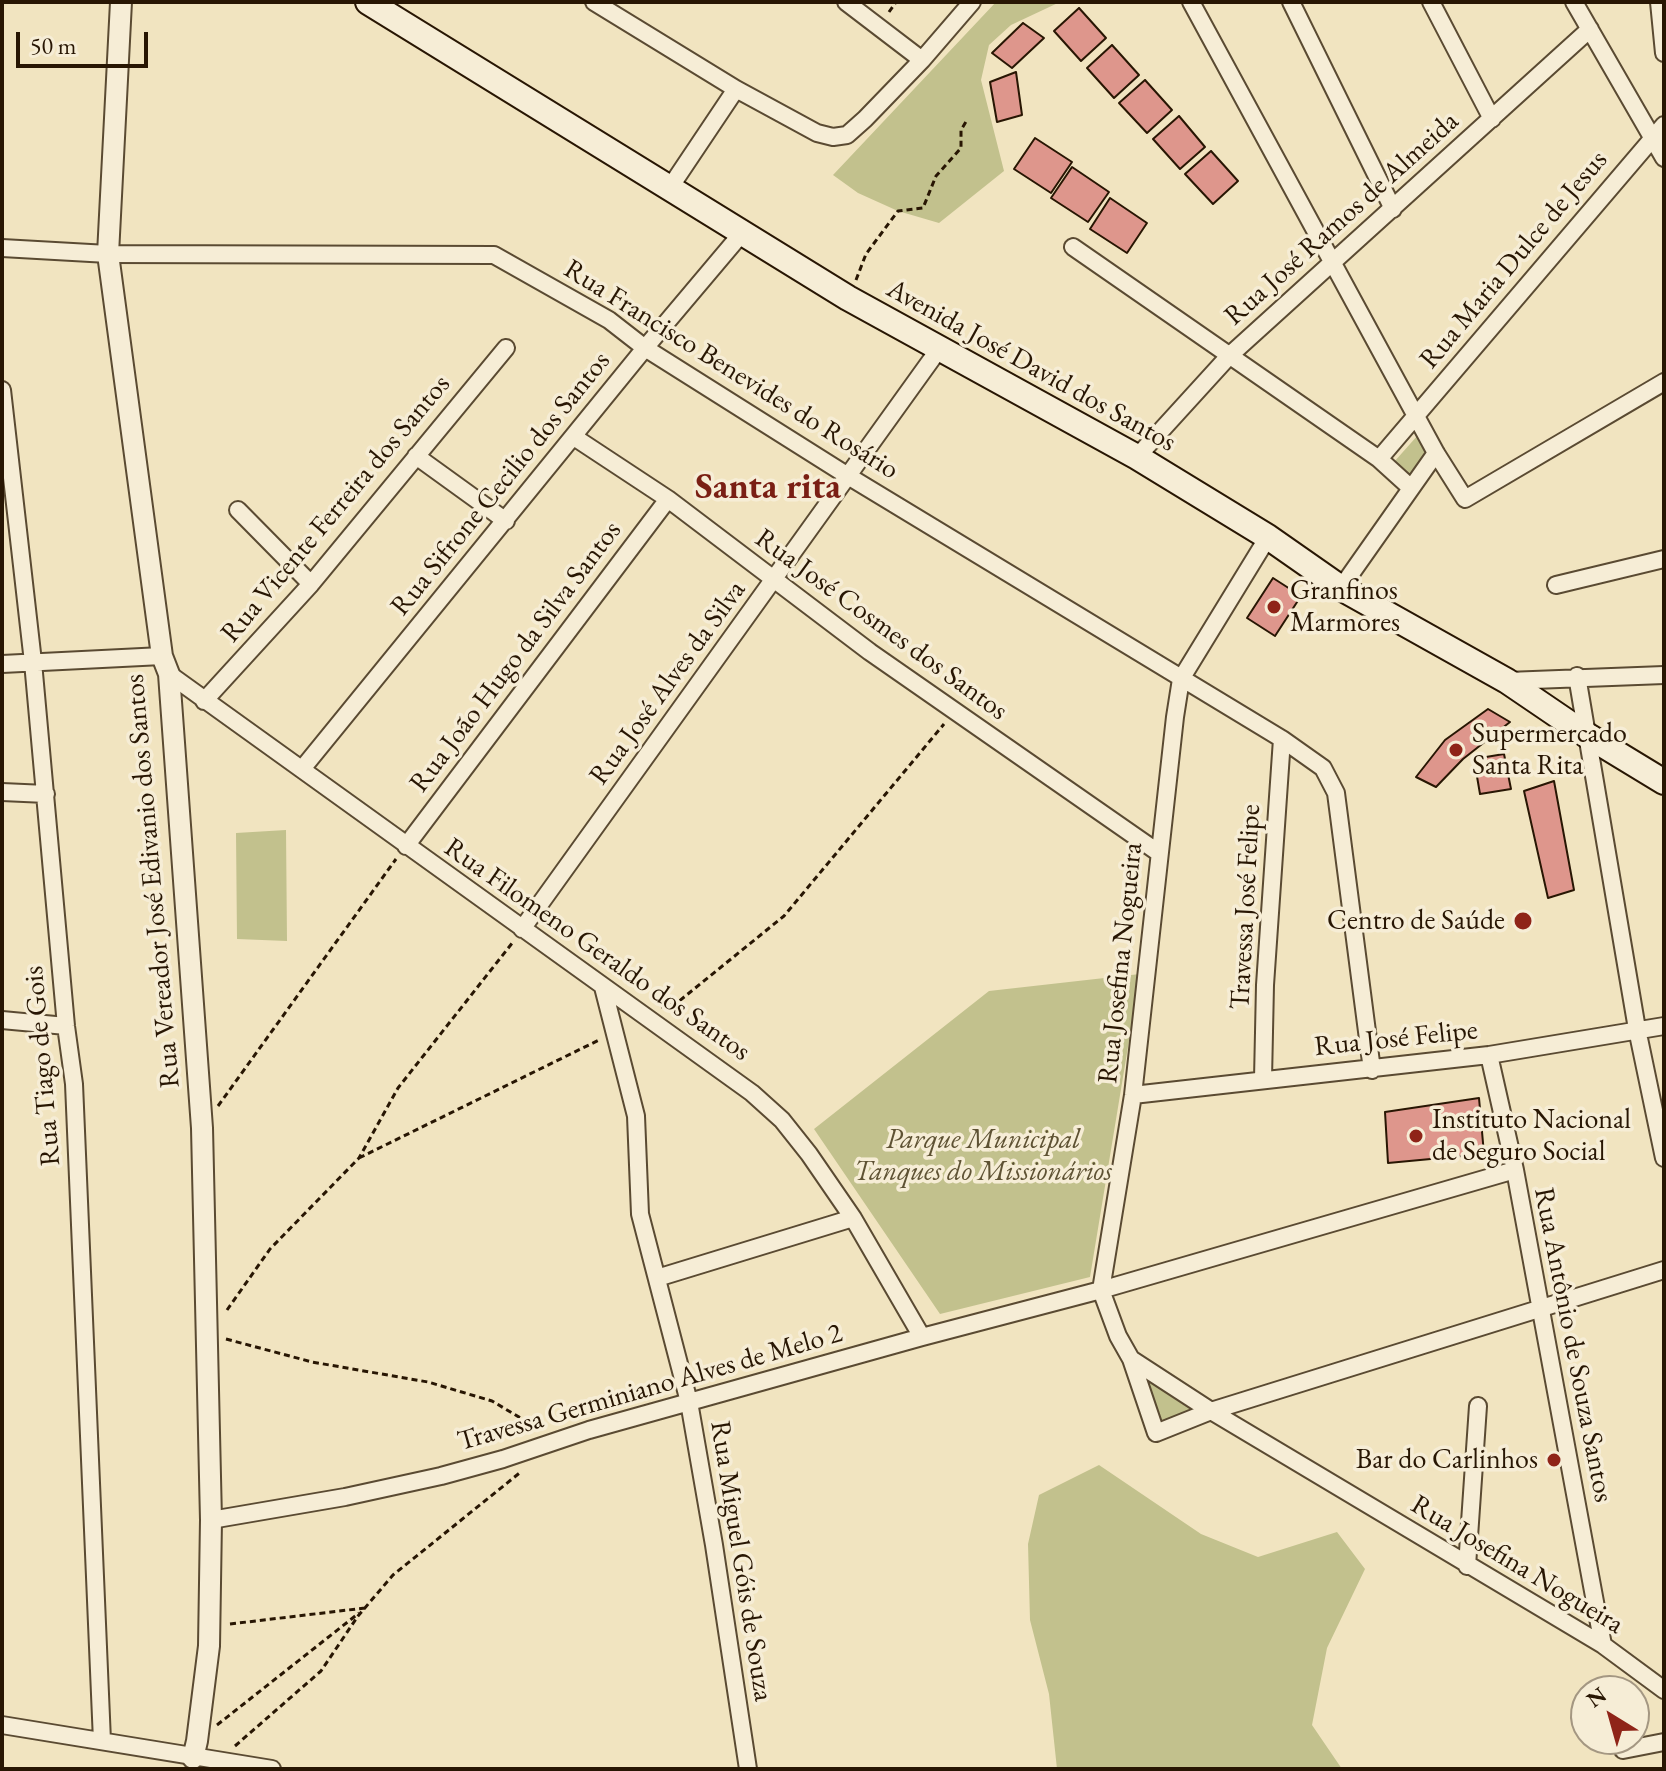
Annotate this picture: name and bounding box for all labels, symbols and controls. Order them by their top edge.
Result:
scale bar [20,16,152,66]
text: 50 m [30,30,77,61]
street label: Rua José Ramos de Almeida [1218,105,1466,333]
street label: Rua Maria Dulce de Jesus [1413,144,1615,376]
street label: Rua Francisco Benevides do Rosário [557,253,905,487]
street label: Avenida José David dos Santos [881,272,1181,460]
street label: Rua Sifrone Cecilio dos Santos [384,345,618,623]
street label: Rua Vicente Ferreira dos Santos [214,368,458,650]
district label: Santa rita [695,466,841,510]
street label: Rua João Hugo da Silva Santos [403,515,629,799]
street label: Rua José Cosmes dos Santos [748,522,1014,728]
street label: Rua José Alves da Silva [583,574,753,792]
place label: Granfinos Marmores [1290,574,1400,640]
marker: Granfinos Marmores [1265,598,1283,616]
street label: Rua Vereador José Edivanio dos Santos [118,673,188,1089]
place label: Supermercado Santa Rita [1472,717,1627,783]
marker: Supermercado Santa Rita [1447,741,1465,759]
street label: Travessa José Felipe [1224,803,1268,1011]
street label: Rua Filomeno Geraldo dos Santos [438,831,756,1069]
street label: Rua Josefina Nogueira [1092,841,1150,1085]
place label: Centro de Saúde [1327,904,1505,938]
marker: Centro de Saúde [1512,910,1534,932]
street label: Rua Tiago de Gois [18,965,68,1167]
street label: Rua José Felipe [1313,1014,1479,1064]
place label: Instituto Nacional de Seguro Social [1432,1103,1631,1169]
park label: Parque Municipal Tanques do Missionários [854,1123,1112,1189]
marker: Instituto Nacional de Seguro Social [1407,1127,1425,1145]
street label: Rua Antônio de Souza Santos [1526,1185,1620,1505]
street label: Travessa Germiniano Alves de Melo 2 [454,1317,846,1459]
street label: Rua Miguel Góis de Souza [702,1418,780,1704]
place label: Bar do Carlinhos [1356,1443,1538,1477]
marker: Bar do Carlinhos [1545,1451,1563,1469]
street label: Rua Josefina Nogueira [1405,1488,1629,1642]
north arrow [1570,1675,1650,1755]
text: N [1581,1680,1612,1714]

